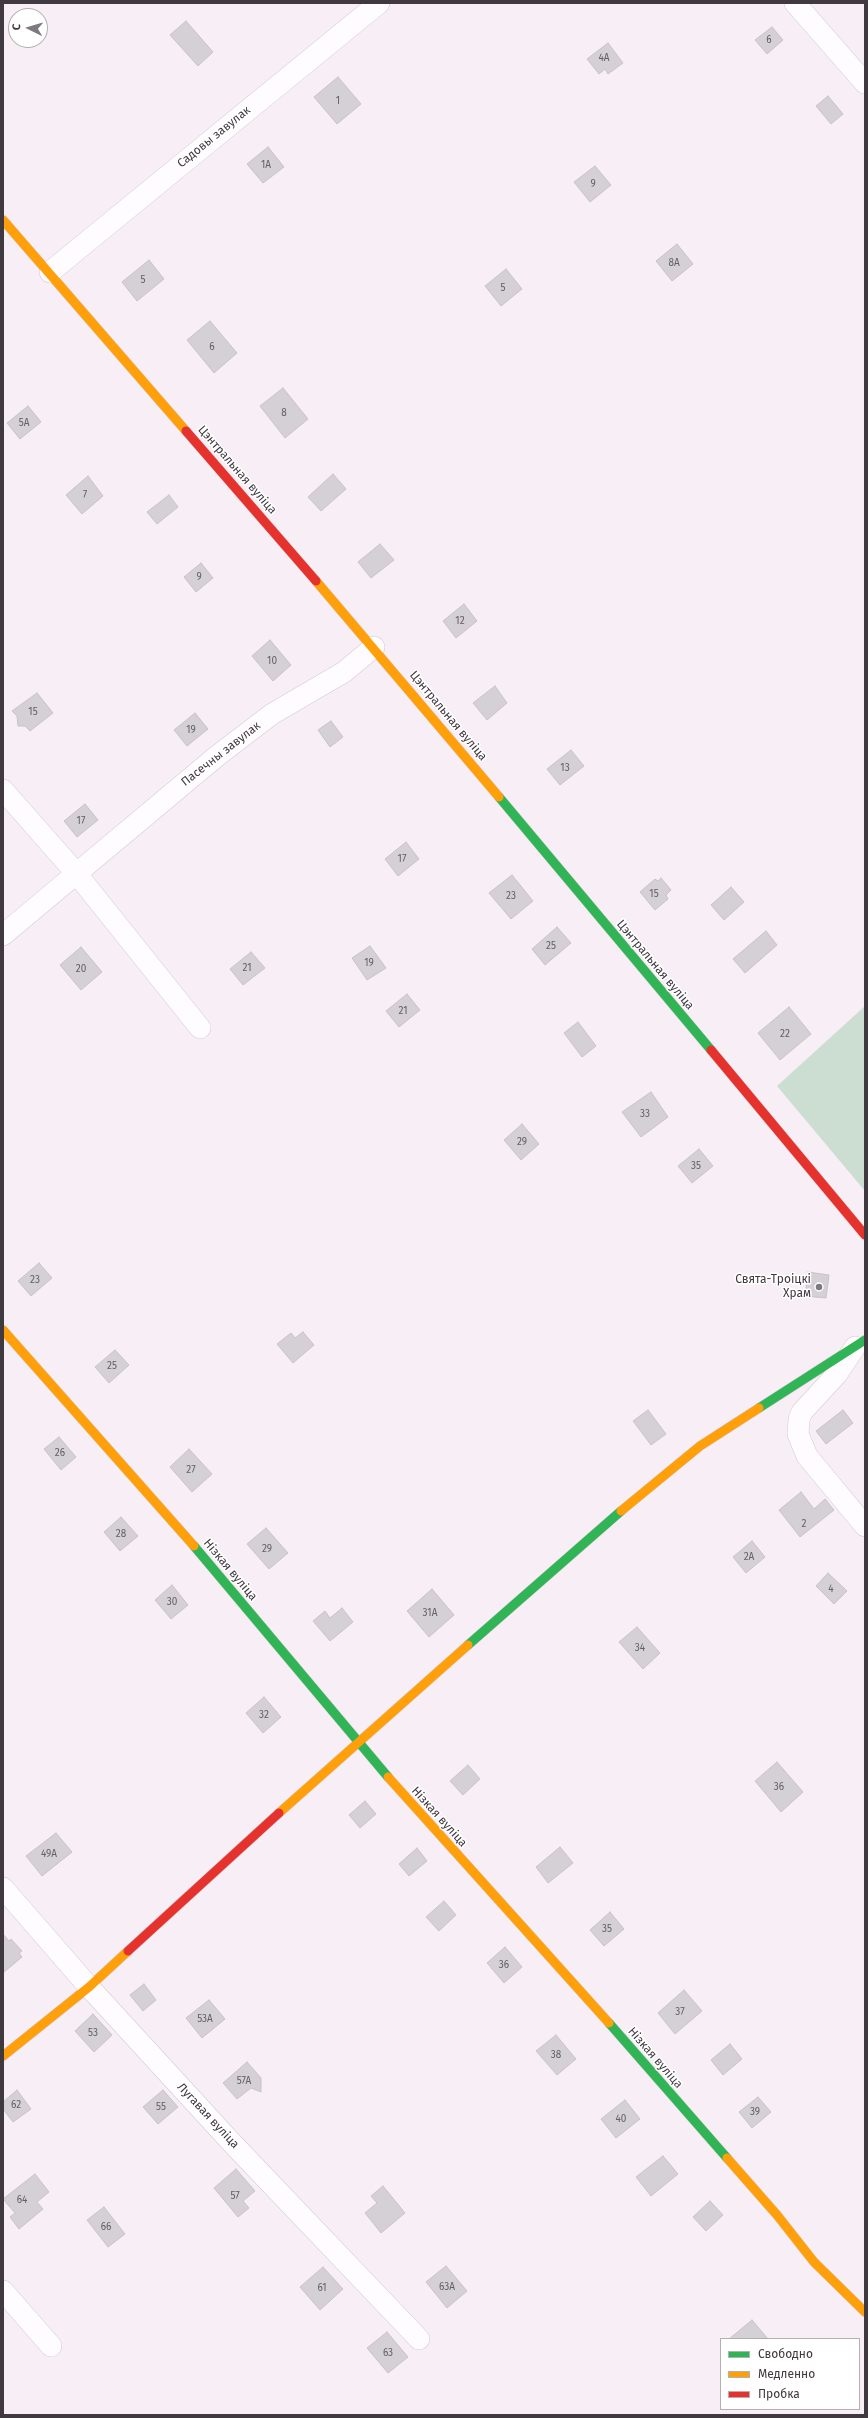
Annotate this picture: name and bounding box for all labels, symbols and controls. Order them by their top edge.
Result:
north arrow [8,8,48,48]
text: С [10,23,23,31]
house number: 6 [766,34,772,46]
house number: 4А [598,52,610,64]
house number: 1 [336,95,340,107]
street label: Садовы завулак [174,103,254,171]
house number: 1А [261,159,271,171]
house number: 9 [590,178,596,190]
house number: 8А [668,257,680,269]
house number: 5 [140,274,146,286]
house number: 5 [500,282,506,294]
house number: 6 [209,341,215,353]
house number: 8 [281,407,287,419]
house number: 5А [19,417,29,429]
street label: Цэнтральная вуліца [195,423,279,517]
house number: 7 [83,489,87,501]
house number: 9 [196,571,202,583]
house number: 12 [455,615,465,627]
house number: 10 [267,655,277,667]
street label: Цэнтральная вуліца [406,668,490,764]
house number: 15 [28,706,38,718]
street label: Пасечны завулак [178,719,264,789]
house number: 19 [186,724,196,736]
house number: 13 [560,762,570,774]
house number: 17 [77,815,85,827]
house number: 17 [398,853,406,865]
house number: 15 [649,888,659,900]
house number: 23 [506,890,516,902]
street label: Цэнтральная вуліца [613,917,697,1013]
house number: 25 [546,940,556,952]
house number: 19 [364,957,374,969]
house number: 21 [242,962,252,974]
house number: 20 [76,963,86,975]
house number: 21 [398,1005,408,1017]
house number: 22 [780,1028,790,1040]
house number: 33 [640,1108,650,1120]
house number: 29 [517,1136,527,1148]
house number: 35 [691,1160,701,1172]
place label: Свята-Троіцкі Храм [735,1273,811,1301]
house number: 23 [30,1274,40,1286]
marker: Свята-Троіцкі Храм [814,1282,824,1292]
house number: 25 [107,1360,117,1372]
house number: 26 [55,1447,65,1459]
house number: 27 [186,1464,196,1476]
house number: 2 [802,1518,806,1530]
house number: 28 [116,1528,126,1540]
street label: Нізкая вуліца [200,1536,260,1604]
house number: 29 [262,1543,272,1555]
house number: 2А [744,1551,754,1563]
house number: 4 [828,1583,834,1595]
house number: 30 [167,1596,177,1608]
house number: 31А [423,1607,437,1619]
house number: 34 [635,1642,645,1654]
house number: 32 [259,1709,269,1721]
house number: 36 [774,1781,784,1793]
street label: Нізкая вуліца [408,1784,470,1850]
house number: 49А [41,1848,57,1860]
house number: 35 [602,1923,612,1935]
house number: 36 [499,1959,509,1971]
house number: 37 [675,2006,685,2018]
house number: 53А [197,2013,213,2025]
street label: Нізкая вуліца [625,2025,685,2091]
house number: 53 [88,2027,98,2039]
house number: 38 [551,2049,561,2061]
house number: 57А [237,2075,251,2087]
street label: Лугавая вуліца [174,2080,242,2152]
house number: 62 [11,2099,21,2111]
house number: 55 [156,2101,166,2113]
house number: 39 [750,2106,760,2118]
house number: 40 [616,2113,626,2125]
house number: 57 [230,2190,240,2202]
house number: 64 [17,2194,27,2206]
house number: 66 [101,2221,111,2233]
house number: 63А [439,2281,455,2293]
house number: 61 [317,2282,327,2294]
legend [720,2338,860,2410]
house number: 63 [383,2347,393,2359]
text: Свободно [758,2347,813,2361]
text: Медленно [758,2367,815,2381]
text: Пробка [758,2387,800,2401]

